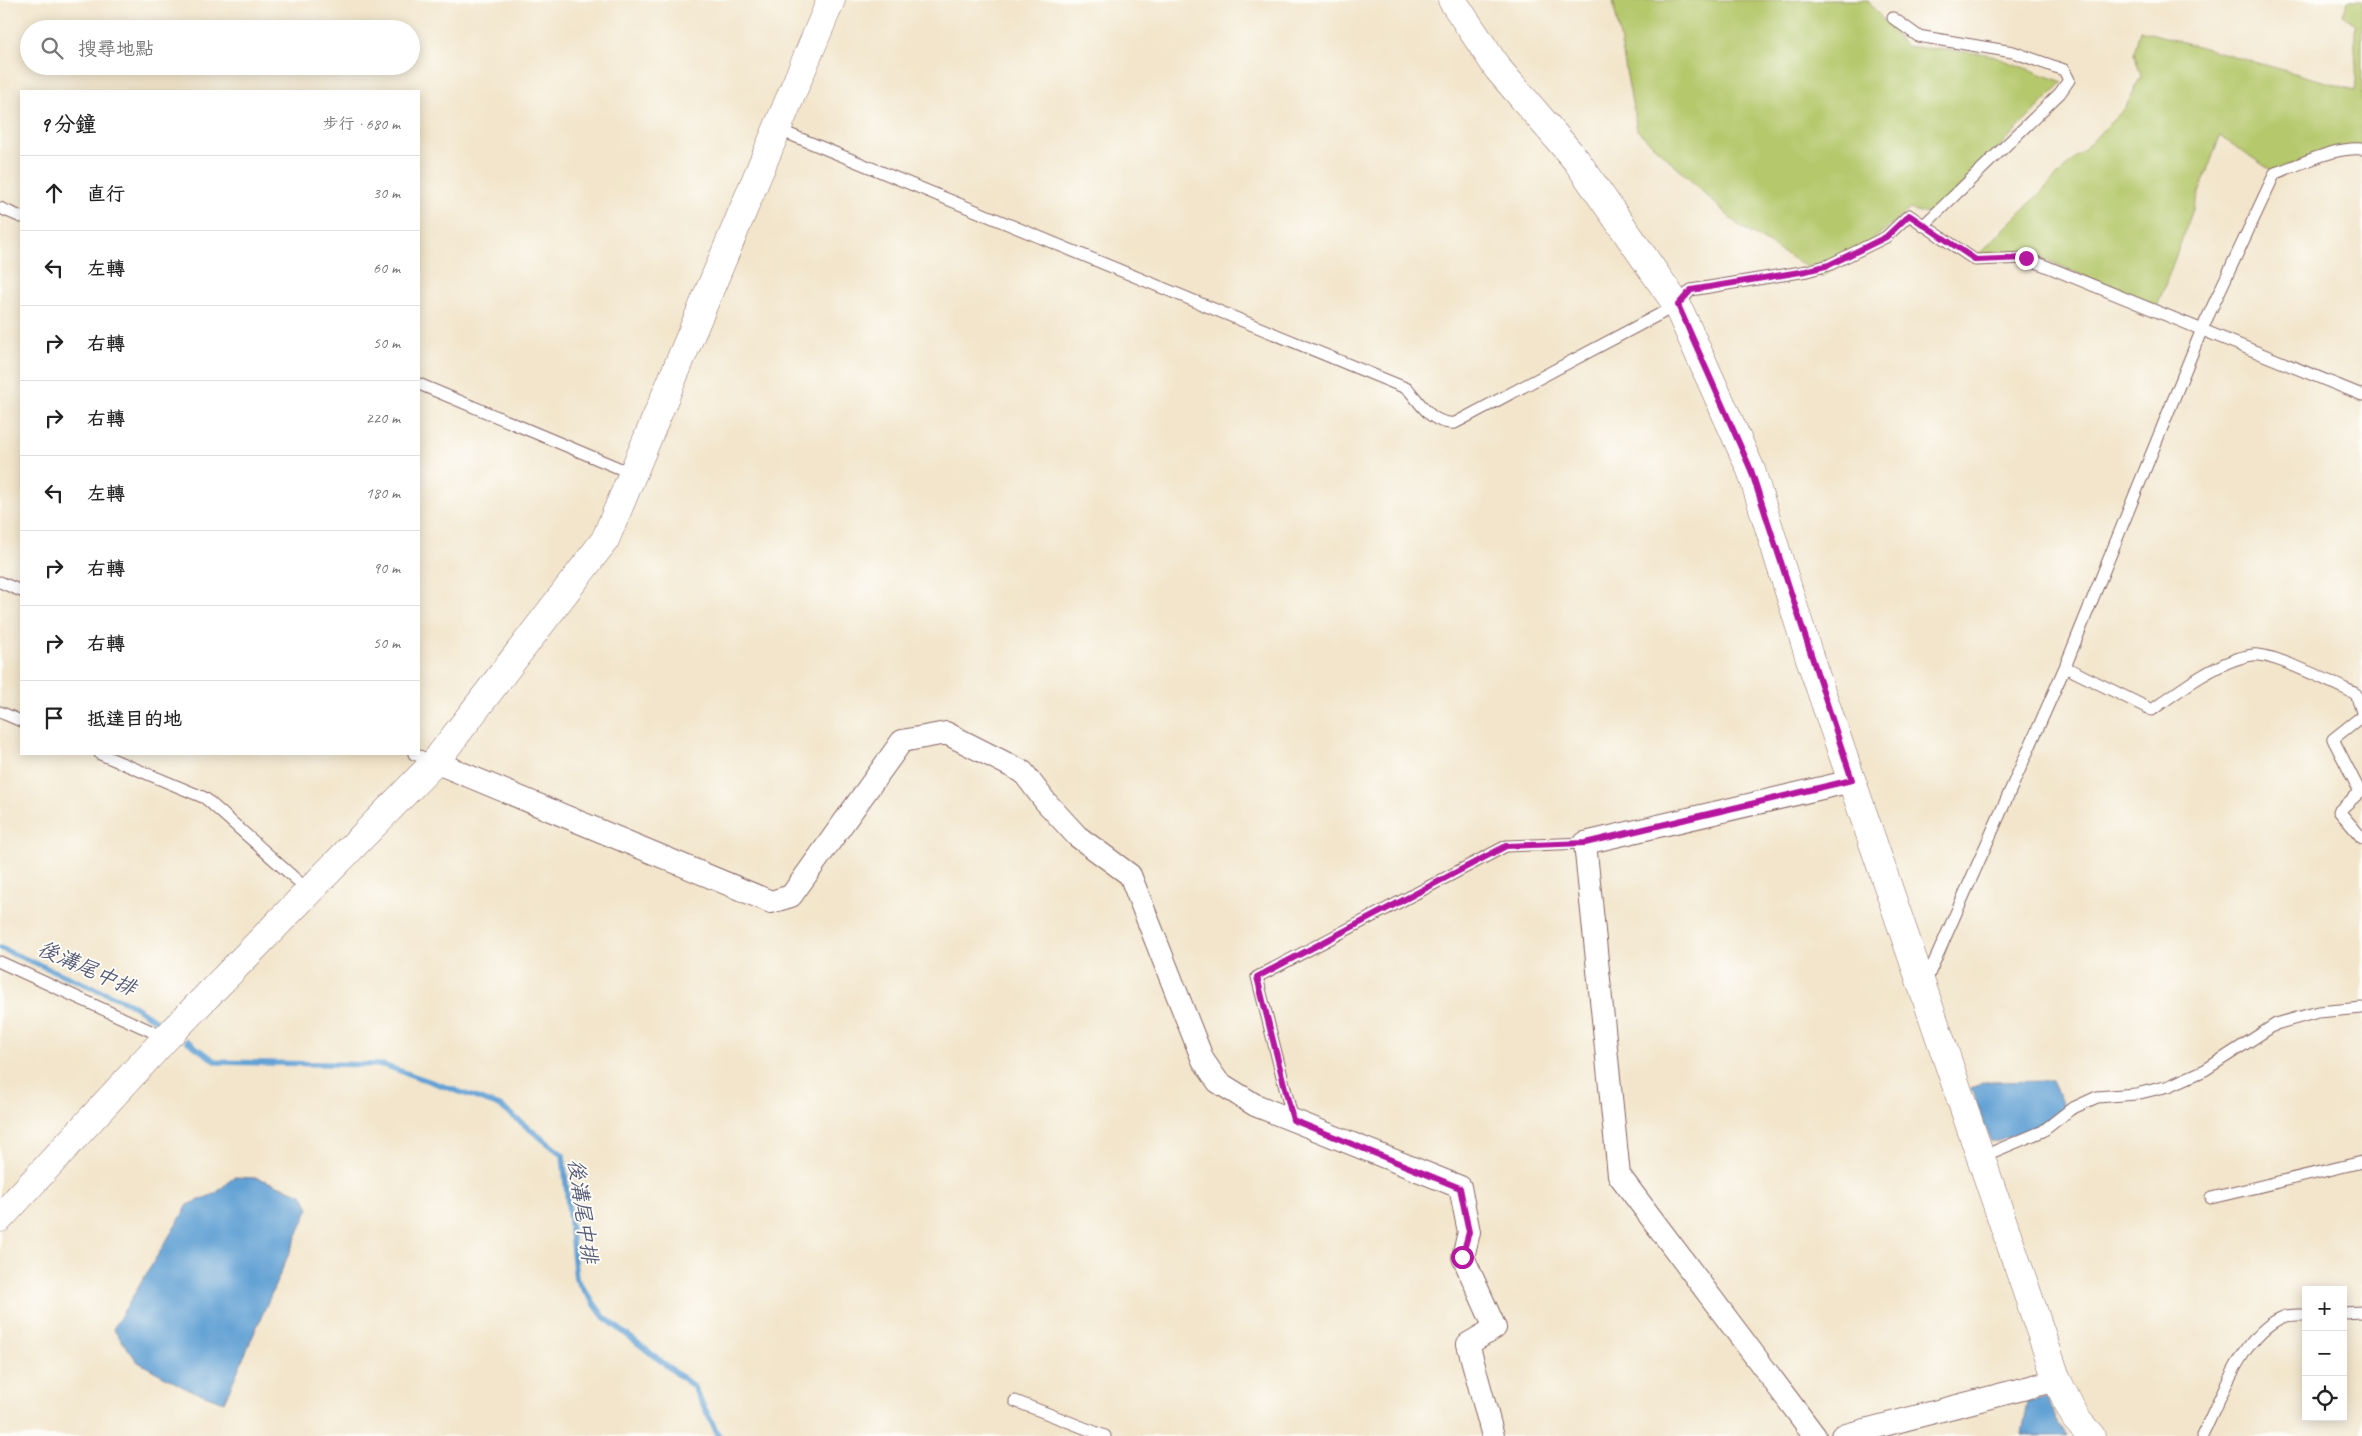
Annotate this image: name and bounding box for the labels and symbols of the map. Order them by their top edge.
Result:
route end [2015,247,2038,270]
water label: 後溝尾中排 [34,935,142,1002]
water label: 後溝尾中排 [563,1157,603,1267]
route start [1451,1246,1474,1269]

